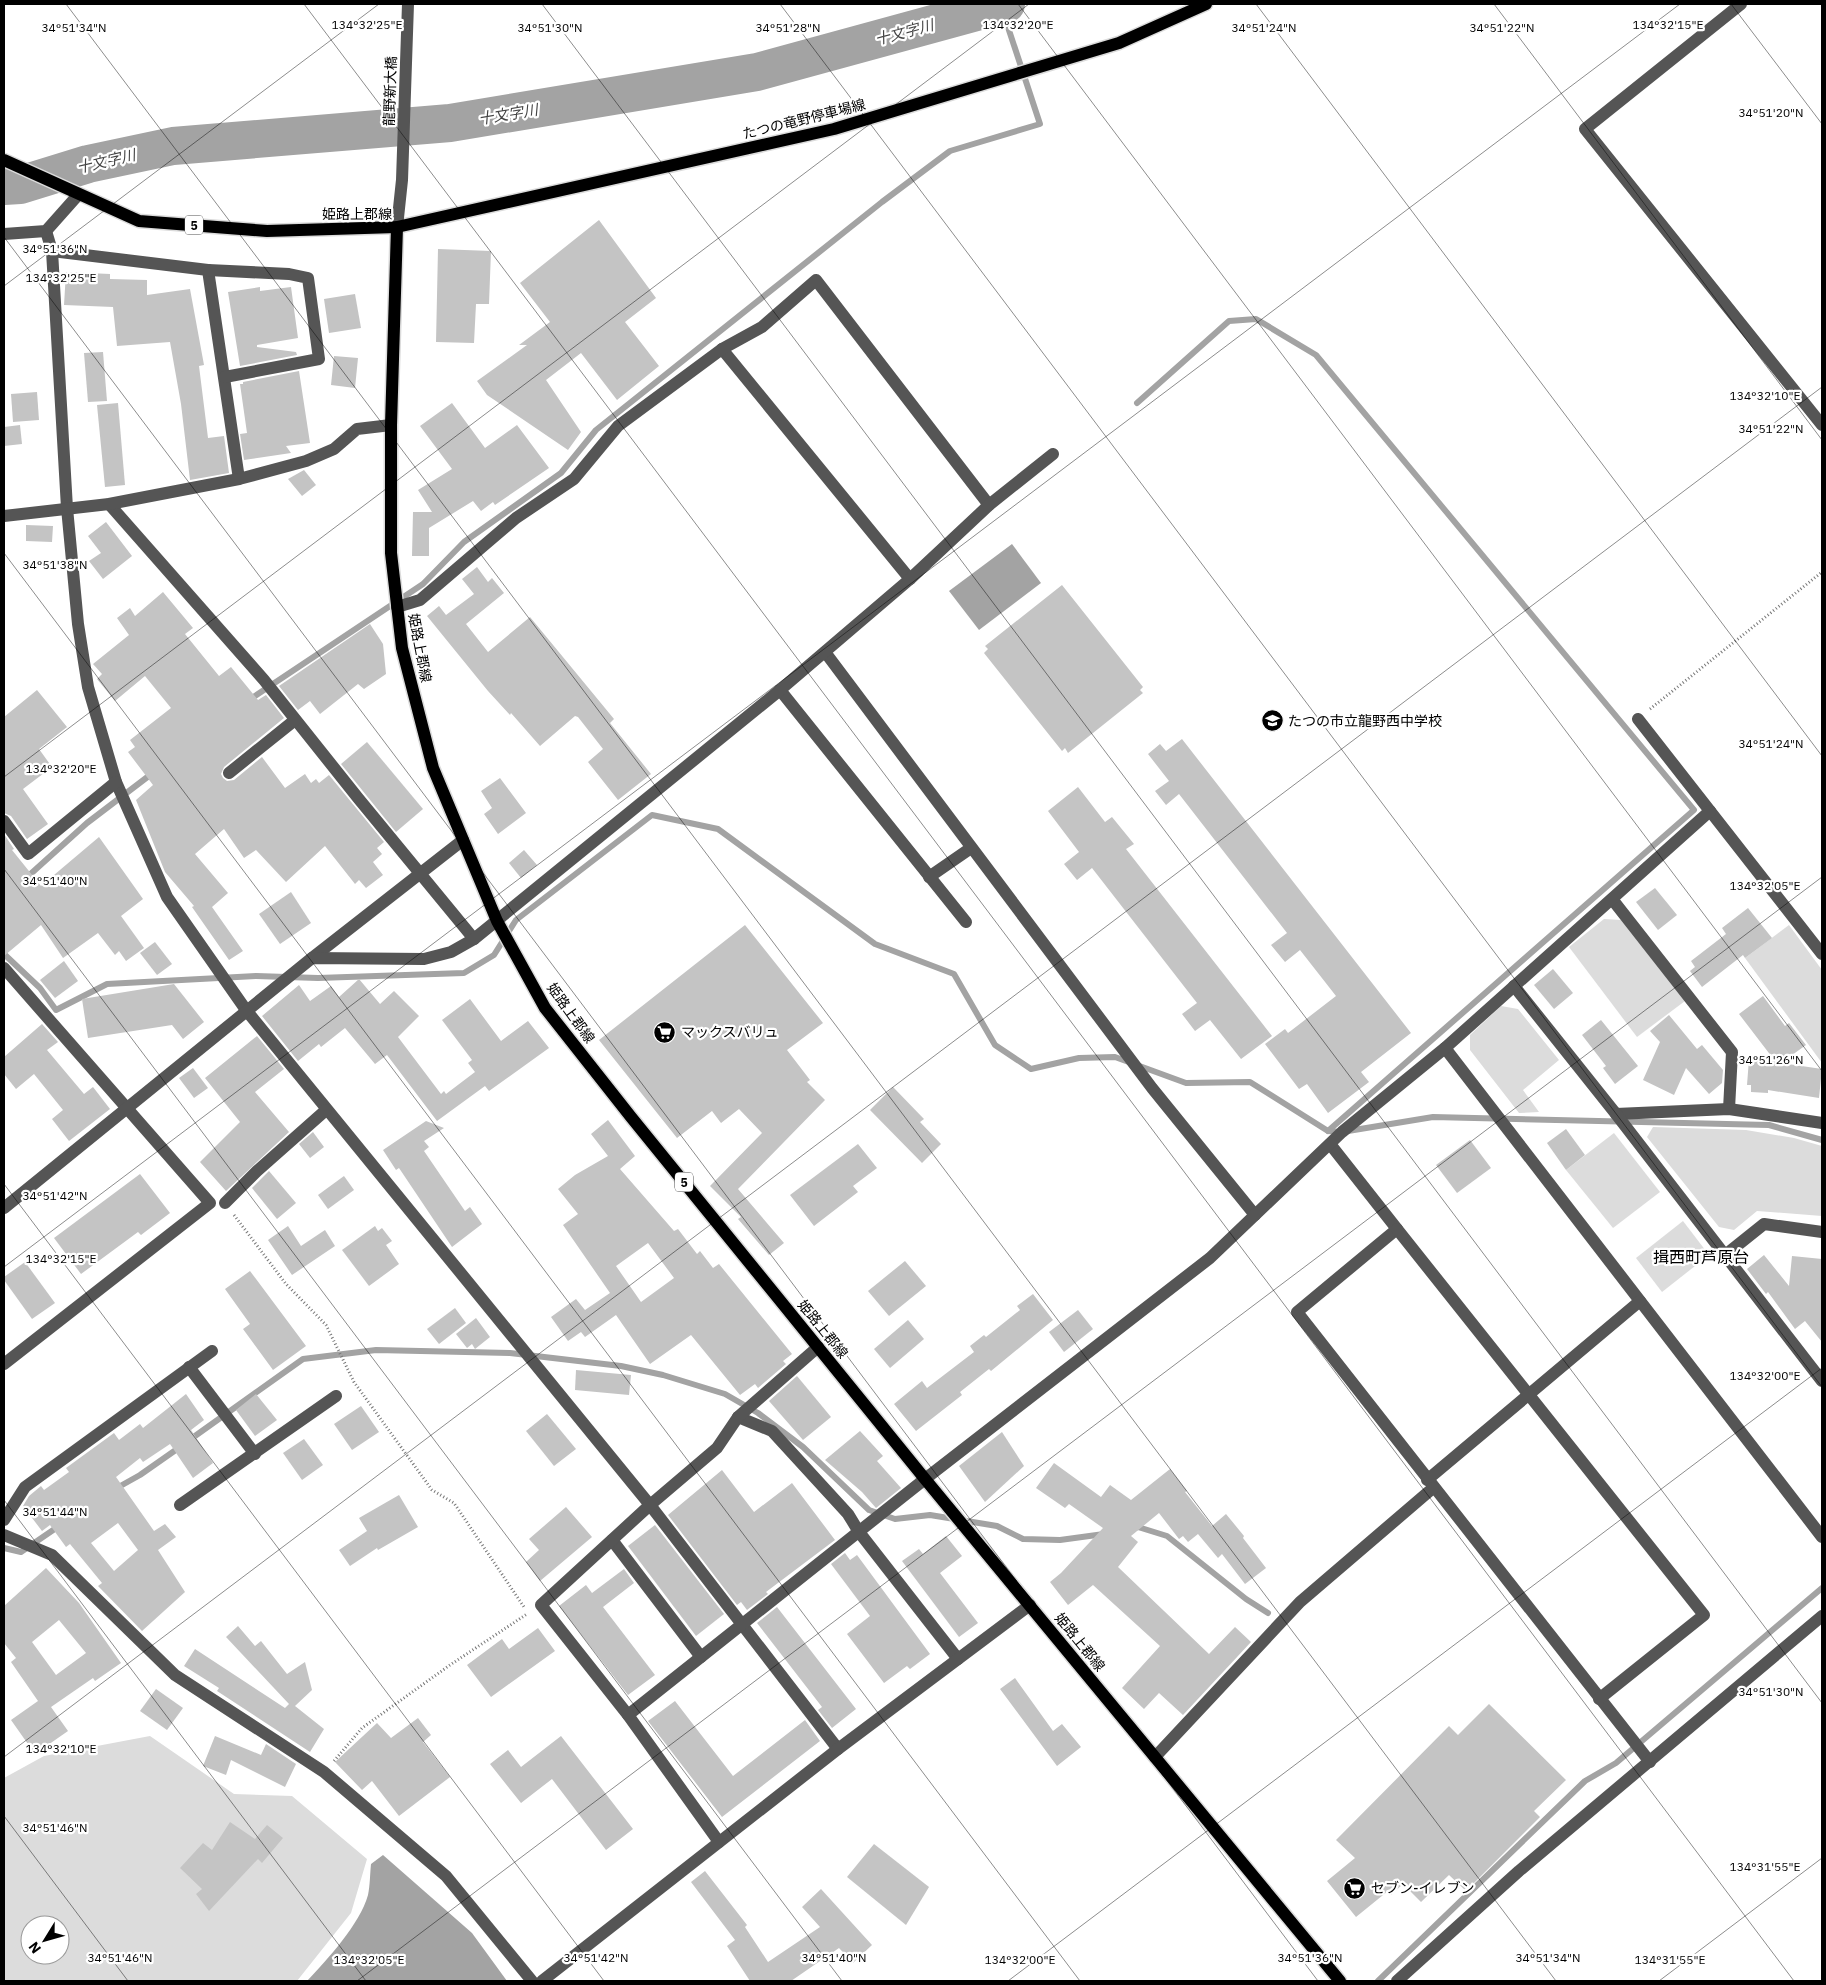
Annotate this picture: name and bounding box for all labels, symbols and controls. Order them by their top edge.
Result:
water label: 十文字川 [873,15,937,49]
text: 134°32'25"E [332,17,402,32]
text: 134°32'20"E [983,17,1053,32]
text: 134°32'15"E [1633,17,1703,32]
text: 34°51'34"N [41,20,107,35]
text: 34°51'30"N [517,20,583,35]
text: 34°51'28"N [755,20,821,35]
text: 34°51'24"N [1231,20,1297,35]
text: 34°51'22"N [1469,20,1535,35]
street label: 龍野新大橋 [380,56,400,126]
street label: たつの竜野停車場線 [741,95,867,143]
water label: 十文字川 [477,100,541,128]
text: 34°51'20"N [1738,105,1804,120]
water label: 十文字川 [75,145,139,177]
street label: 姫路上郡線 [322,205,392,223]
road number: 5 [185,216,203,234]
text: 34°51'36"N [22,241,88,256]
text: 134°32'25"E [26,270,96,285]
text: 134°32'10"E [1730,388,1800,403]
text: 34°51'22"N [1738,421,1804,436]
text: 34°51'38"N [22,557,88,572]
street label: 姫路上郡線 [404,612,436,684]
school or university icon: たつの市立龍野西中学校 [1260,709,1284,733]
place label: たつの市立龍野西中学校 [1288,712,1442,730]
text: 34°51'24"N [1738,736,1804,751]
text: 134°32'20"E [26,761,96,776]
text: 34°51'40"N [22,873,88,888]
text: 134°32'05"E [1730,878,1800,893]
street label: 姫路上郡線 [543,979,599,1047]
supermarket icon: マックスバリュ [653,1020,677,1044]
place label: マックスバリュ [681,1023,779,1041]
text: 34°51'26"N [1738,1052,1804,1067]
road number: 5 [675,1172,693,1192]
text: 34°51'42"N [22,1188,88,1203]
district label: 揖西町芦原台 [1653,1247,1749,1267]
text: 134°32'15"E [26,1251,96,1266]
street label: 姫路上郡線 [794,1296,852,1362]
text: 134°32'00"E [1730,1368,1800,1383]
text: 34°51'44"N [22,1504,88,1519]
street label: 姫路上郡線 [1051,1609,1109,1675]
text: 34°51'30"N [1738,1684,1804,1699]
text: 134°32'10"E [26,1741,96,1756]
text: 34°51'46"N [22,1820,88,1835]
text: 134°31'55"E [1730,1859,1800,1874]
supermarket icon: セブン-イレブン [1343,1876,1367,1900]
place label: セブン-イレブン [1371,1879,1475,1897]
north arrow [20,1915,70,1965]
text: N [24,1938,45,1957]
text: 34°51'46"N [87,1950,153,1965]
text: 34°51'42"N [563,1950,629,1965]
text: 34°51'40"N [801,1950,867,1965]
text: 34°51'36"N [1277,1950,1343,1965]
text: 34°51'34"N [1515,1950,1581,1965]
text: 134°32'05"E [334,1952,404,1967]
text: 134°32'00"E [985,1952,1055,1967]
text: 134°31'55"E [1635,1952,1705,1967]

